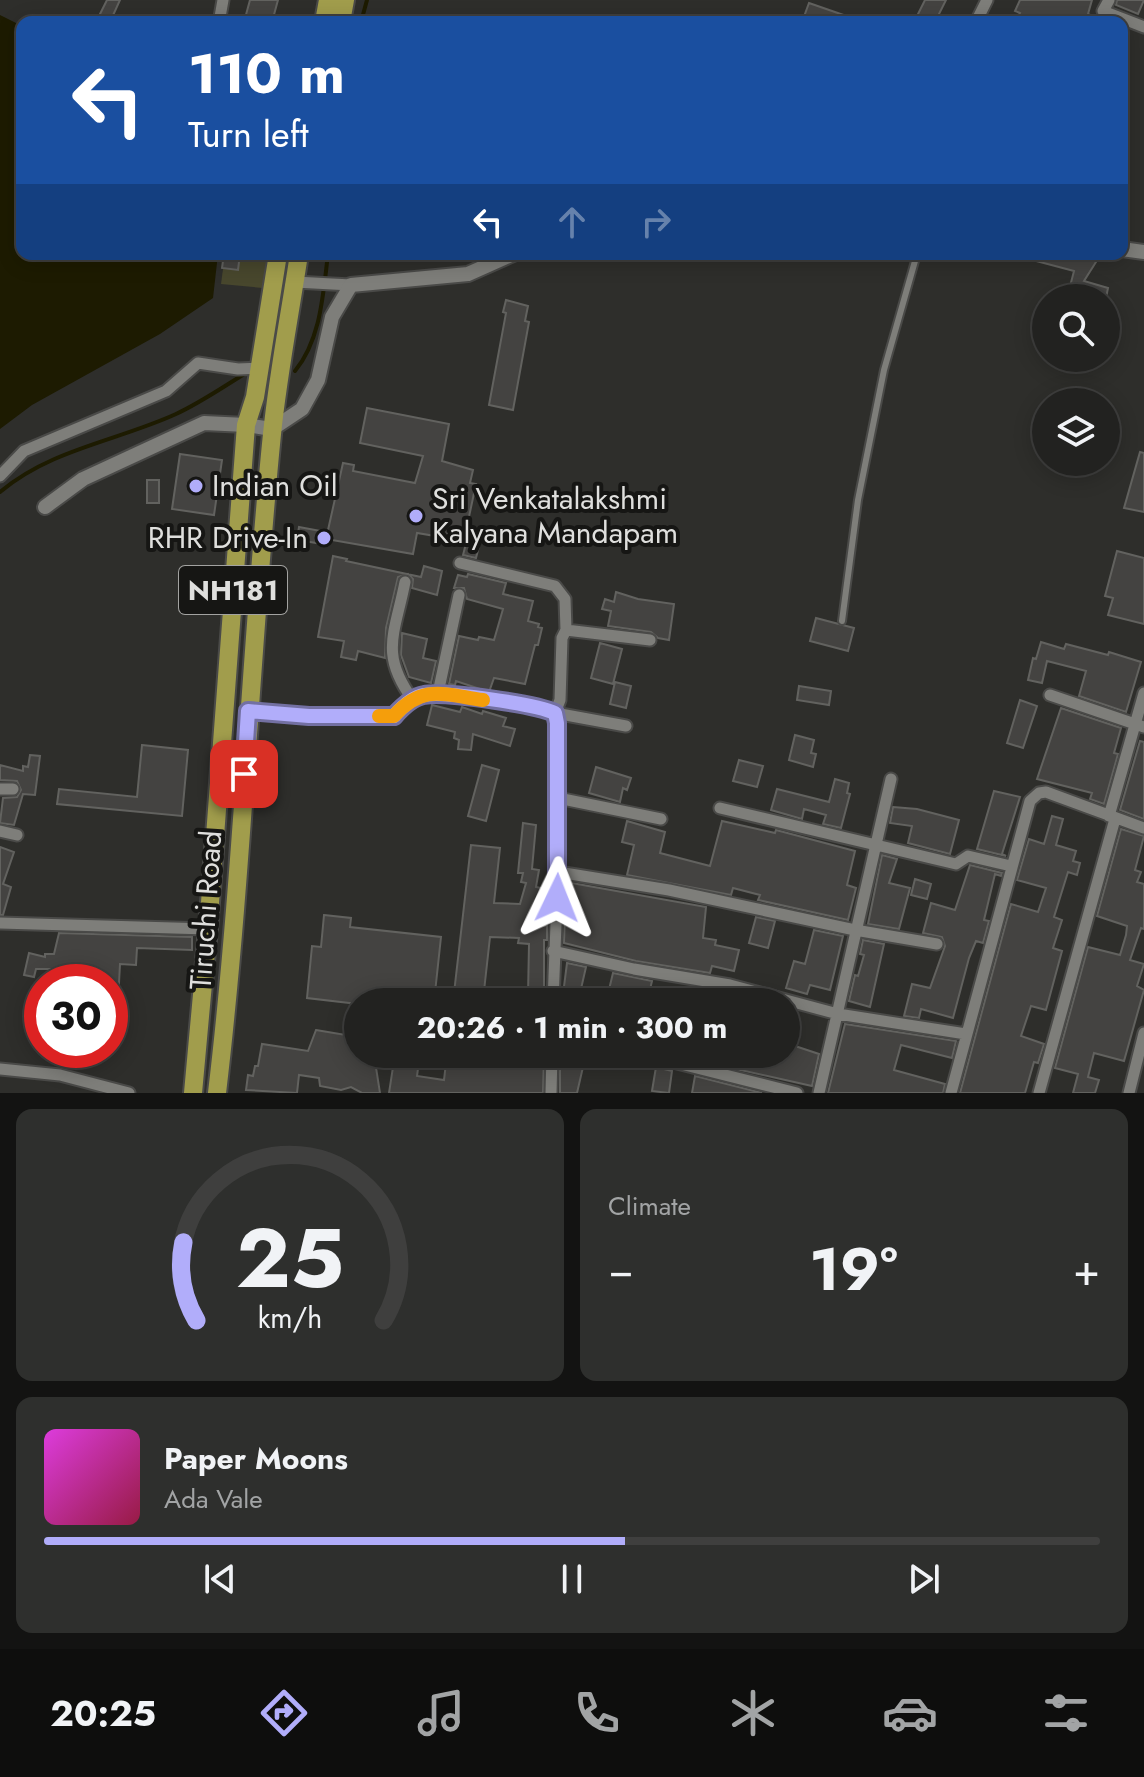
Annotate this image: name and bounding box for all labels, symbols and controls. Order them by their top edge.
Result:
text: 110 m [188,33,345,114]
icon: left [56,48,160,152]
text: Turn left [188,108,309,160]
icon: left [466,200,510,244]
icon: ahead [550,200,594,244]
icon: right [634,200,678,244]
map controls [1032,284,1120,476]
button: search [1032,284,1120,372]
button: layers [1032,388,1120,476]
place label: Indian Oil [212,464,338,507]
marker: Indian Oil [187,477,205,495]
place label: Sri Venkatalakshmi Kalyana Mandapam [432,477,678,554]
marker: Sri Venkatalakshmi Kalyana Mandapam [407,507,425,525]
place label: RHR Drive-In [148,516,308,559]
marker: RHR Drive-In [315,529,333,547]
road number: NH181 [179,566,287,614]
pin [210,740,278,808]
icon: arrive [222,752,266,796]
street label: Tiruchi Road [178,829,233,991]
position arrow [515,856,599,940]
speed limit sign: 30 [24,964,128,1068]
text: 20:26 · 1 min · 300 m [417,1006,727,1049]
text: Climate [608,1187,691,1225]
text: 25 [236,1198,344,1318]
text: 19° [809,1226,898,1313]
text: − [608,1238,634,1302]
text: + [1073,1238,1100,1302]
text: km/h [258,1297,322,1339]
text: Paper Moons [164,1437,348,1480]
text: Ada Vale [164,1480,263,1518]
icon: previous [198,1557,242,1601]
icon: pause [550,1557,594,1601]
icon: next [902,1557,946,1601]
icon: directions [256,1685,312,1741]
icon: music [413,1685,469,1741]
icon: phone [569,1685,625,1741]
icon: climate [725,1685,781,1741]
icon: car [882,1685,938,1741]
icon: filters [1038,1685,1094,1741]
text: 20:25 [50,1687,156,1739]

